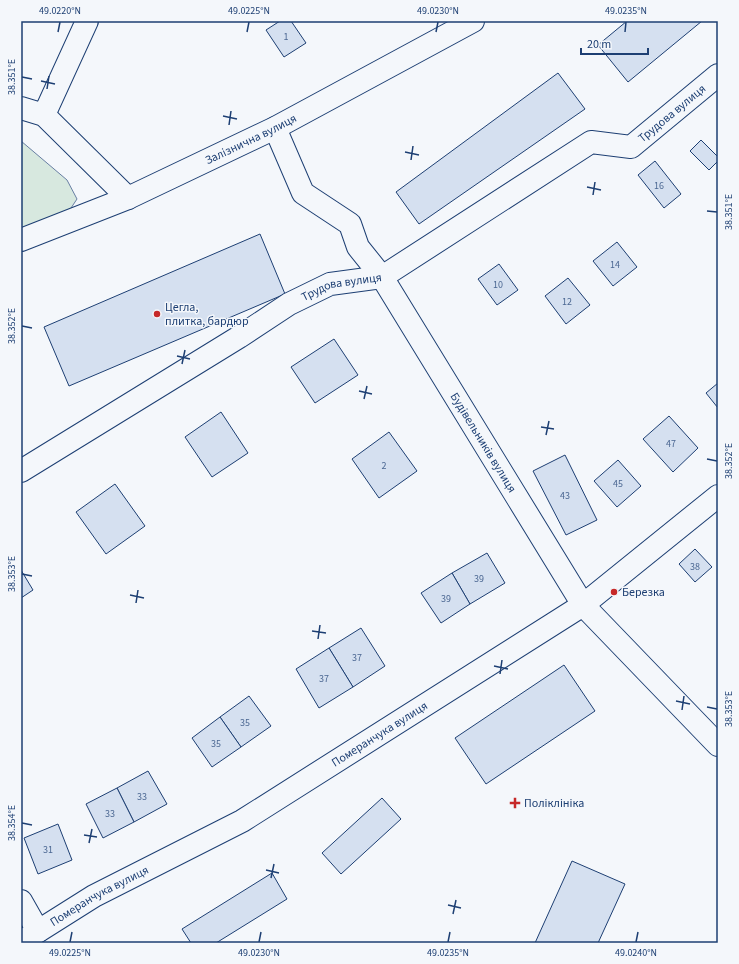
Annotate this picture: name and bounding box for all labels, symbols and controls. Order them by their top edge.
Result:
text: 49.0220°N [39,4,81,18]
text: 49.0225°N [228,4,270,18]
text: 49.0230°N [417,4,459,18]
text: 49.0235°N [605,4,647,18]
house number: 1 [284,30,289,44]
scale bar [581,30,648,56]
text: 20 m [587,36,611,53]
text: 38.351°E [5,59,19,95]
street label: Трудова вулиця [635,81,710,147]
street label: Залізнична вулиця [202,110,300,169]
house number: 16 [654,179,664,193]
text: 38.351°E [722,194,736,230]
house number: 14 [610,258,620,272]
street label: Трудова вулиця [299,269,383,306]
house number: 10 [493,278,503,292]
house number: 12 [562,295,572,309]
place label: Цегла, плитка, бардюр [165,299,249,330]
text: 38.352°E [5,308,19,344]
marker: Цегла, плитка, бардюр [152,309,162,319]
street label: Будівельників вулиця [446,389,520,496]
house number: 47 [666,437,676,451]
text: 38.352°E [722,443,736,479]
house number: 2 [382,459,387,473]
house number: 45 [613,477,623,491]
house number: 43 [560,489,570,503]
text: 38.353°E [5,556,19,592]
house number: 38 [690,560,700,574]
house number: 39 [474,572,484,586]
place label: Березка [622,584,665,601]
marker: Березка [609,587,619,597]
house number: 39 [441,592,451,606]
house number: 37 [352,651,362,665]
house number: 37 [319,672,329,686]
text: 38.353°E [722,691,736,727]
street label: Померанчука вулиця [328,697,431,771]
house number: 35 [240,716,250,730]
house number: 35 [211,737,221,751]
house number: 33 [137,790,147,804]
place label: Поліклініка [524,795,584,812]
marker: Поліклініка [509,797,521,809]
text: 38.354°E [5,805,19,841]
house number: 33 [105,807,115,821]
house number: 31 [43,843,53,857]
street label: Померанчука вулиця [47,862,152,931]
text: 49.0225°N [49,946,91,960]
text: 49.0230°N [238,946,280,960]
text: 49.0235°N [427,946,469,960]
text: 49.0240°N [615,946,657,960]

